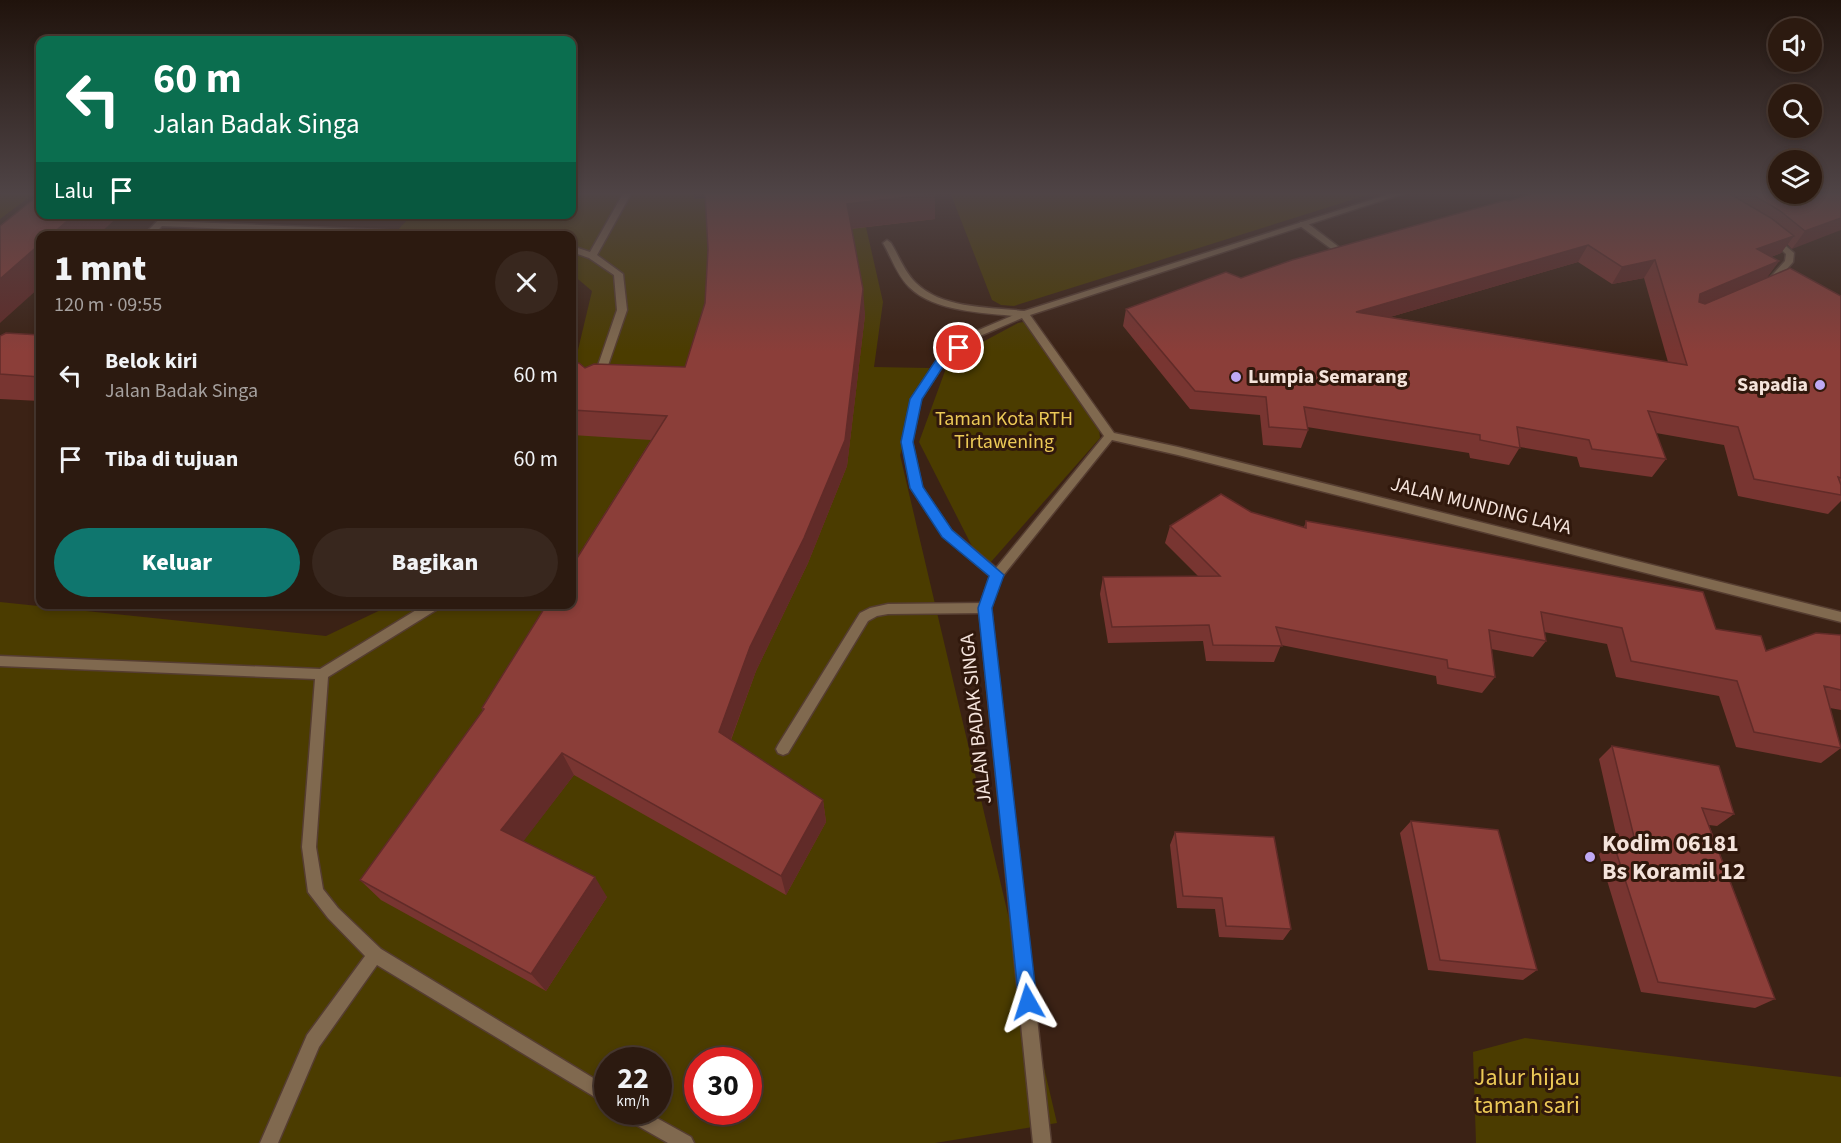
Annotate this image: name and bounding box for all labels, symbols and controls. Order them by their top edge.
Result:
map controls [1768,18,1822,204]
button: sound [1768,18,1822,72]
text: 60 m [153,49,242,109]
icon: left [54,60,132,138]
button: search [1768,84,1822,138]
text: Jalan Badak Singa [153,105,360,144]
button: layers [1768,150,1822,204]
icon: arrive [105,174,138,207]
text: Lalu [54,175,93,207]
text: 1 mnt [54,243,146,294]
button: close [495,251,558,314]
text: 120 m · 09:55 [54,291,162,319]
pin [933,322,984,373]
icon: arrive [942,331,975,364]
text: Belok kiri [105,345,198,377]
icon: left [54,359,87,392]
text: 60 m [513,359,558,391]
place label: Lumpia Semarang [1248,363,1408,391]
marker: Lumpia Semarang [1229,370,1243,384]
place label: Sapadia [1737,371,1808,399]
text: Jalan Badak Singa [105,377,258,405]
marker: Sapadia [1813,378,1827,392]
park label: Taman Kota RTH Tirtawening [935,405,1073,456]
icon: arrive [54,443,87,476]
text: Tiba di tujuan [105,443,238,475]
text: 60 m [513,443,558,475]
street label: JALAN MUNDING LAYA [1388,470,1575,542]
button: Keluar [54,528,300,597]
button: Bagikan [312,528,558,597]
street label: JALAN BADAK SINGA [953,632,999,806]
place label: Kodim 06181 Bs Koramil 12 [1602,826,1745,889]
marker: Kodim 06181 Bs Koramil 12 [1583,850,1597,864]
position arrow [996,970,1060,1034]
speed limit sign: 30 [684,1047,762,1125]
text: 22 [617,1057,649,1100]
park label: Jalur hijau taman sari [1474,1060,1580,1123]
text: km/h [616,1091,650,1112]

